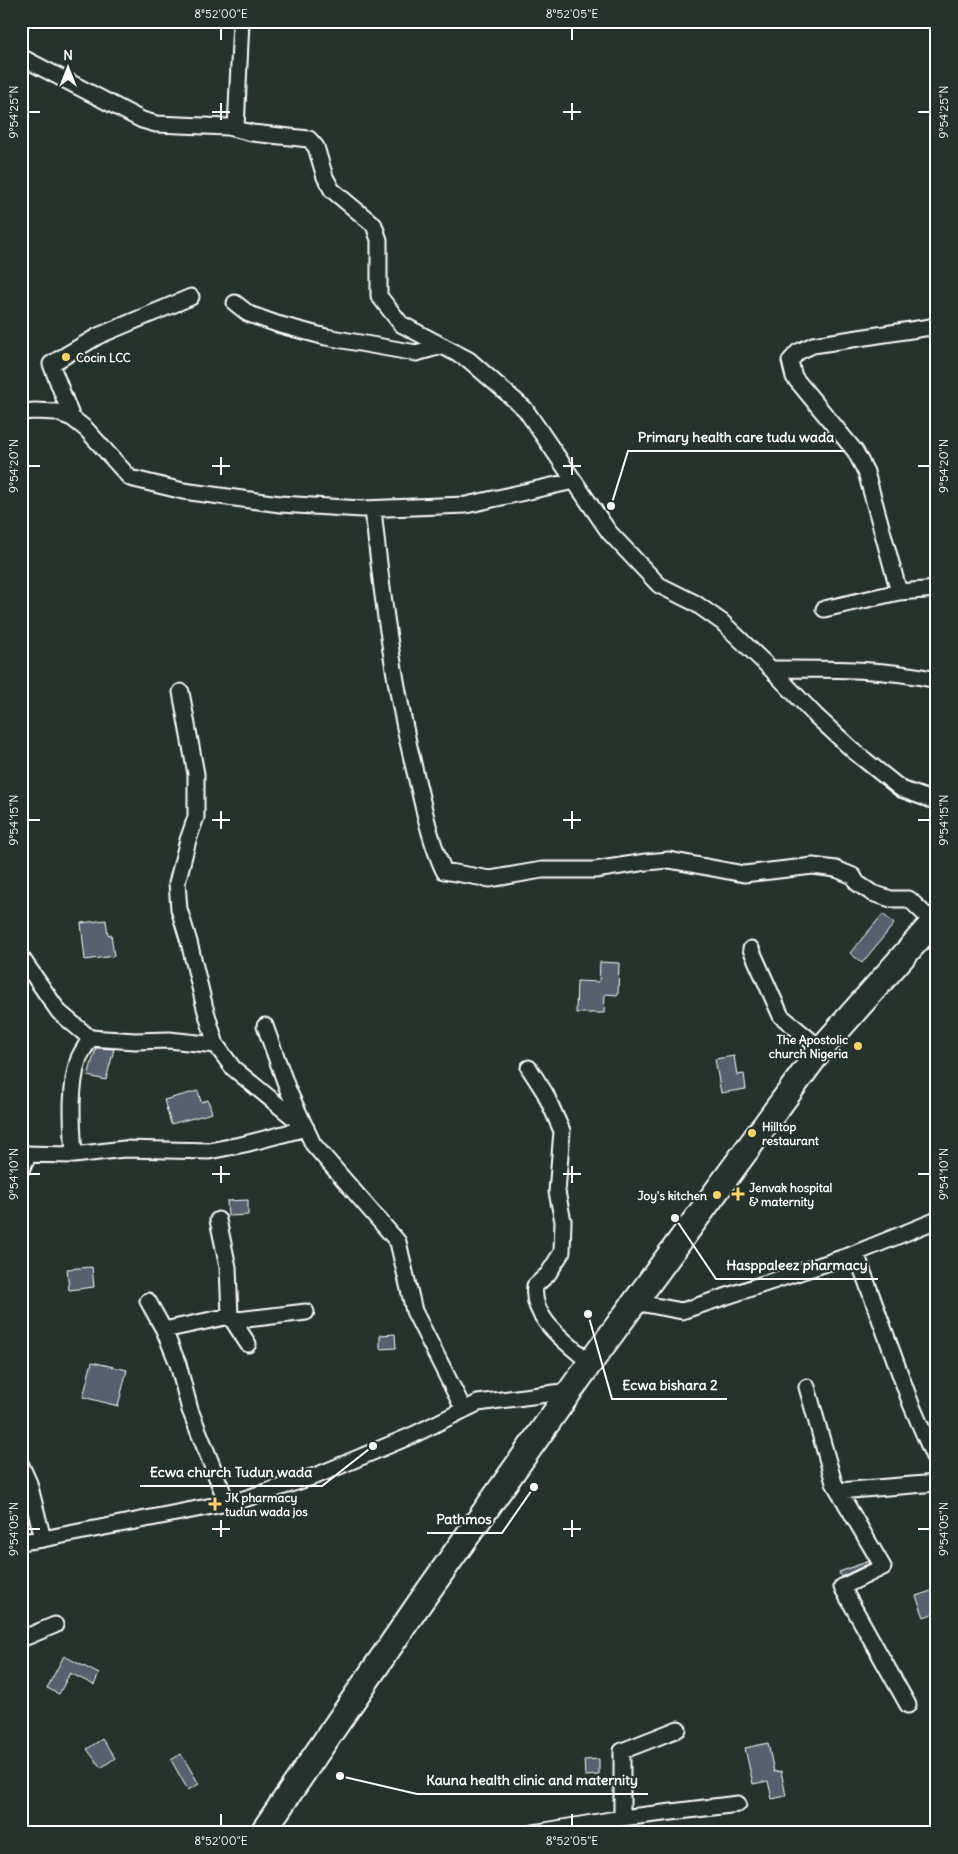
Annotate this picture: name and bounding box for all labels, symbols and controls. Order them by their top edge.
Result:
text: 8°52'00"E [194,6,248,21]
text: 8°52'05"E [546,6,598,21]
north arrow [42,42,92,92]
text: N [63,46,73,64]
text: 9°54'25"N [6,86,21,138]
text: 9°54'25"N [936,86,951,138]
place label: Cocin LCC [76,350,131,365]
marker: Cocin LCC [60,351,72,363]
callout: Primary health care tudu wada [628,422,845,451]
text: Primary health care tudu wada [638,428,834,446]
text: 9°54'20"N [6,439,21,493]
text: 9°54'20"N [936,439,951,493]
text: 9°54'15"N [6,794,21,846]
text: 9°54'15"N [936,794,951,846]
place label: The Apostolic church Nigeria [769,1032,848,1062]
marker: The Apostolic church Nigeria [852,1040,864,1052]
place label: Hilltop restaurant [762,1119,820,1148]
marker: Hilltop restaurant [746,1127,758,1139]
text: 9°54'10"N [6,1148,21,1200]
text: 9°54'10"N [936,1148,951,1200]
place label: Jenvak hospital & maternity [749,1180,833,1210]
marker: Jenvak hospital & maternity [731,1187,745,1201]
place label: Joy's kitchen [637,1188,707,1204]
marker: Joy's kitchen [711,1189,723,1201]
callout: Hasppaleez pharmacy [716,1250,878,1279]
text: Hasppaleez pharmacy [726,1256,868,1274]
callout: Ecwa bishara 2 [612,1370,727,1399]
text: Ecwa bishara 2 [622,1376,718,1394]
callout: Ecwa church Tudun wada [140,1457,322,1486]
text: Ecwa church Tudun wada [150,1463,312,1481]
place label: JK pharmacy tudun wada jos [224,1490,308,1519]
marker: JK pharmacy tudun wada jos [209,1498,221,1510]
text: 9°54'05"N [6,1502,21,1556]
text: 9°54'05"N [936,1502,951,1556]
callout: Pathmos [427,1504,502,1533]
text: Pathmos [436,1510,492,1528]
callout: Kauna health clinic and maternity [417,1765,648,1794]
text: Kauna health clinic and maternity [426,1771,638,1789]
text: 8°52'00"E [194,1833,248,1848]
text: 8°52'05"E [546,1833,598,1848]

